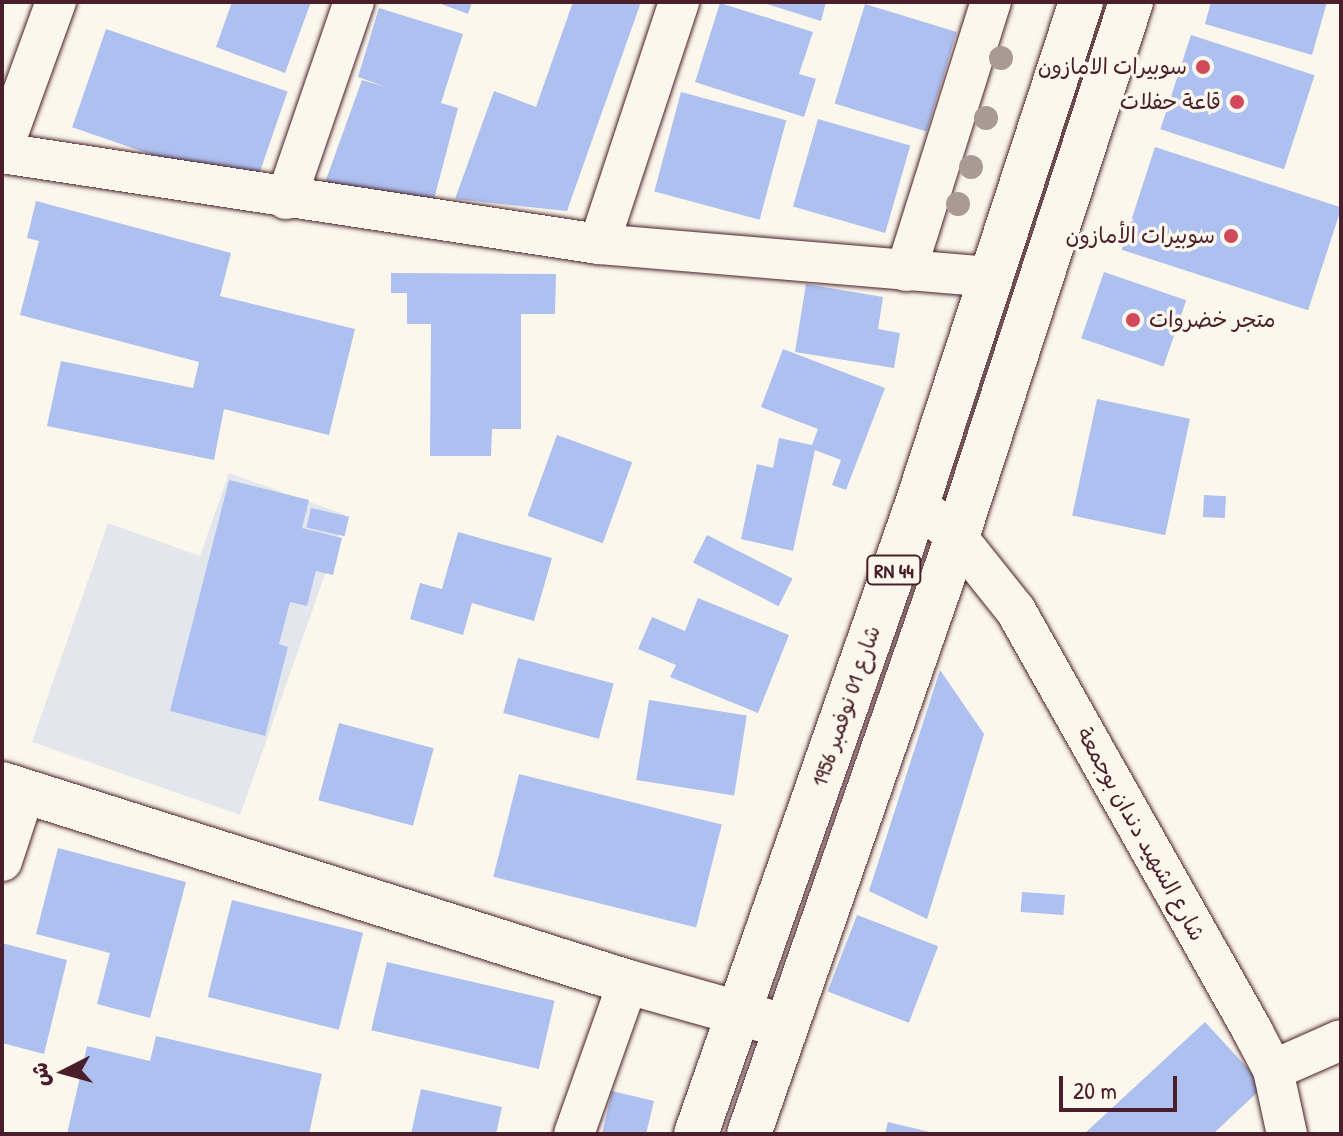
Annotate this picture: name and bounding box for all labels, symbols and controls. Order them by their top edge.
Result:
place label: سوبيرات الامازون [1038,54,1187,80]
marker: سوبيرات الامازون [1194,58,1212,76]
place label: قاعة حفلات [1120,89,1221,115]
marker: قاعة حفلات [1228,93,1246,111]
place label: سوبيرات الأمازون [1065,223,1215,249]
marker: سوبيرات الأمازون [1222,227,1240,245]
place label: متجر خضروات [1149,307,1276,333]
marker: متجر خضروات [1124,311,1142,329]
road number: RN 44 [866,554,922,586]
street label: شارع 01 نوفمبر 1956 [806,622,886,790]
street label: شارع الشهيد دندان بوجمعة [1071,723,1211,945]
north arrow [24,1032,104,1112]
scale bar [1063,1060,1181,1110]
text: ش [24,1061,56,1088]
text: 20 m [1073,1074,1117,1106]

